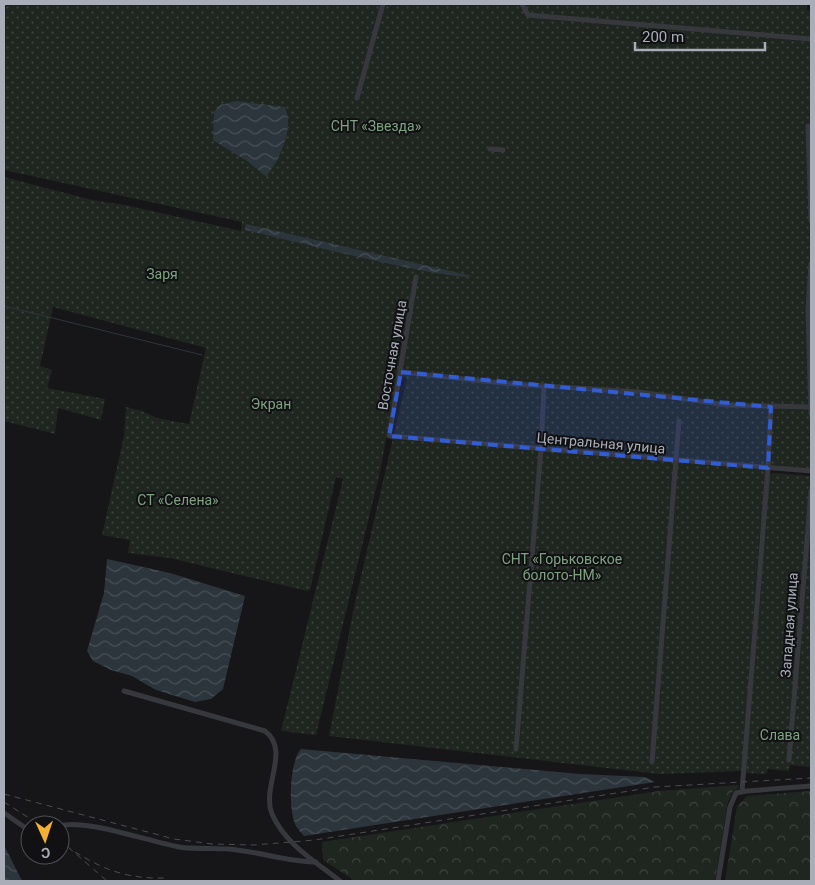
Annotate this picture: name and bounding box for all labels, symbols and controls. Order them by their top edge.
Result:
scale bar [635,20,765,52]
text: 200 m [642,28,684,46]
park label: СНТ «Звезда» [331,118,422,134]
park label: Заря [146,266,178,282]
street label: Восточная улица [374,299,410,411]
park label: Экран [251,396,291,412]
street label: Центральная улица [536,429,666,457]
park label: СТ «Селена» [137,492,219,508]
park label: СНТ «Горьковское болото-НМ» [502,551,622,583]
street label: Западная улица [777,572,801,678]
park label: Слава [760,727,800,743]
north arrow [20,815,70,865]
text: С [41,845,51,861]

